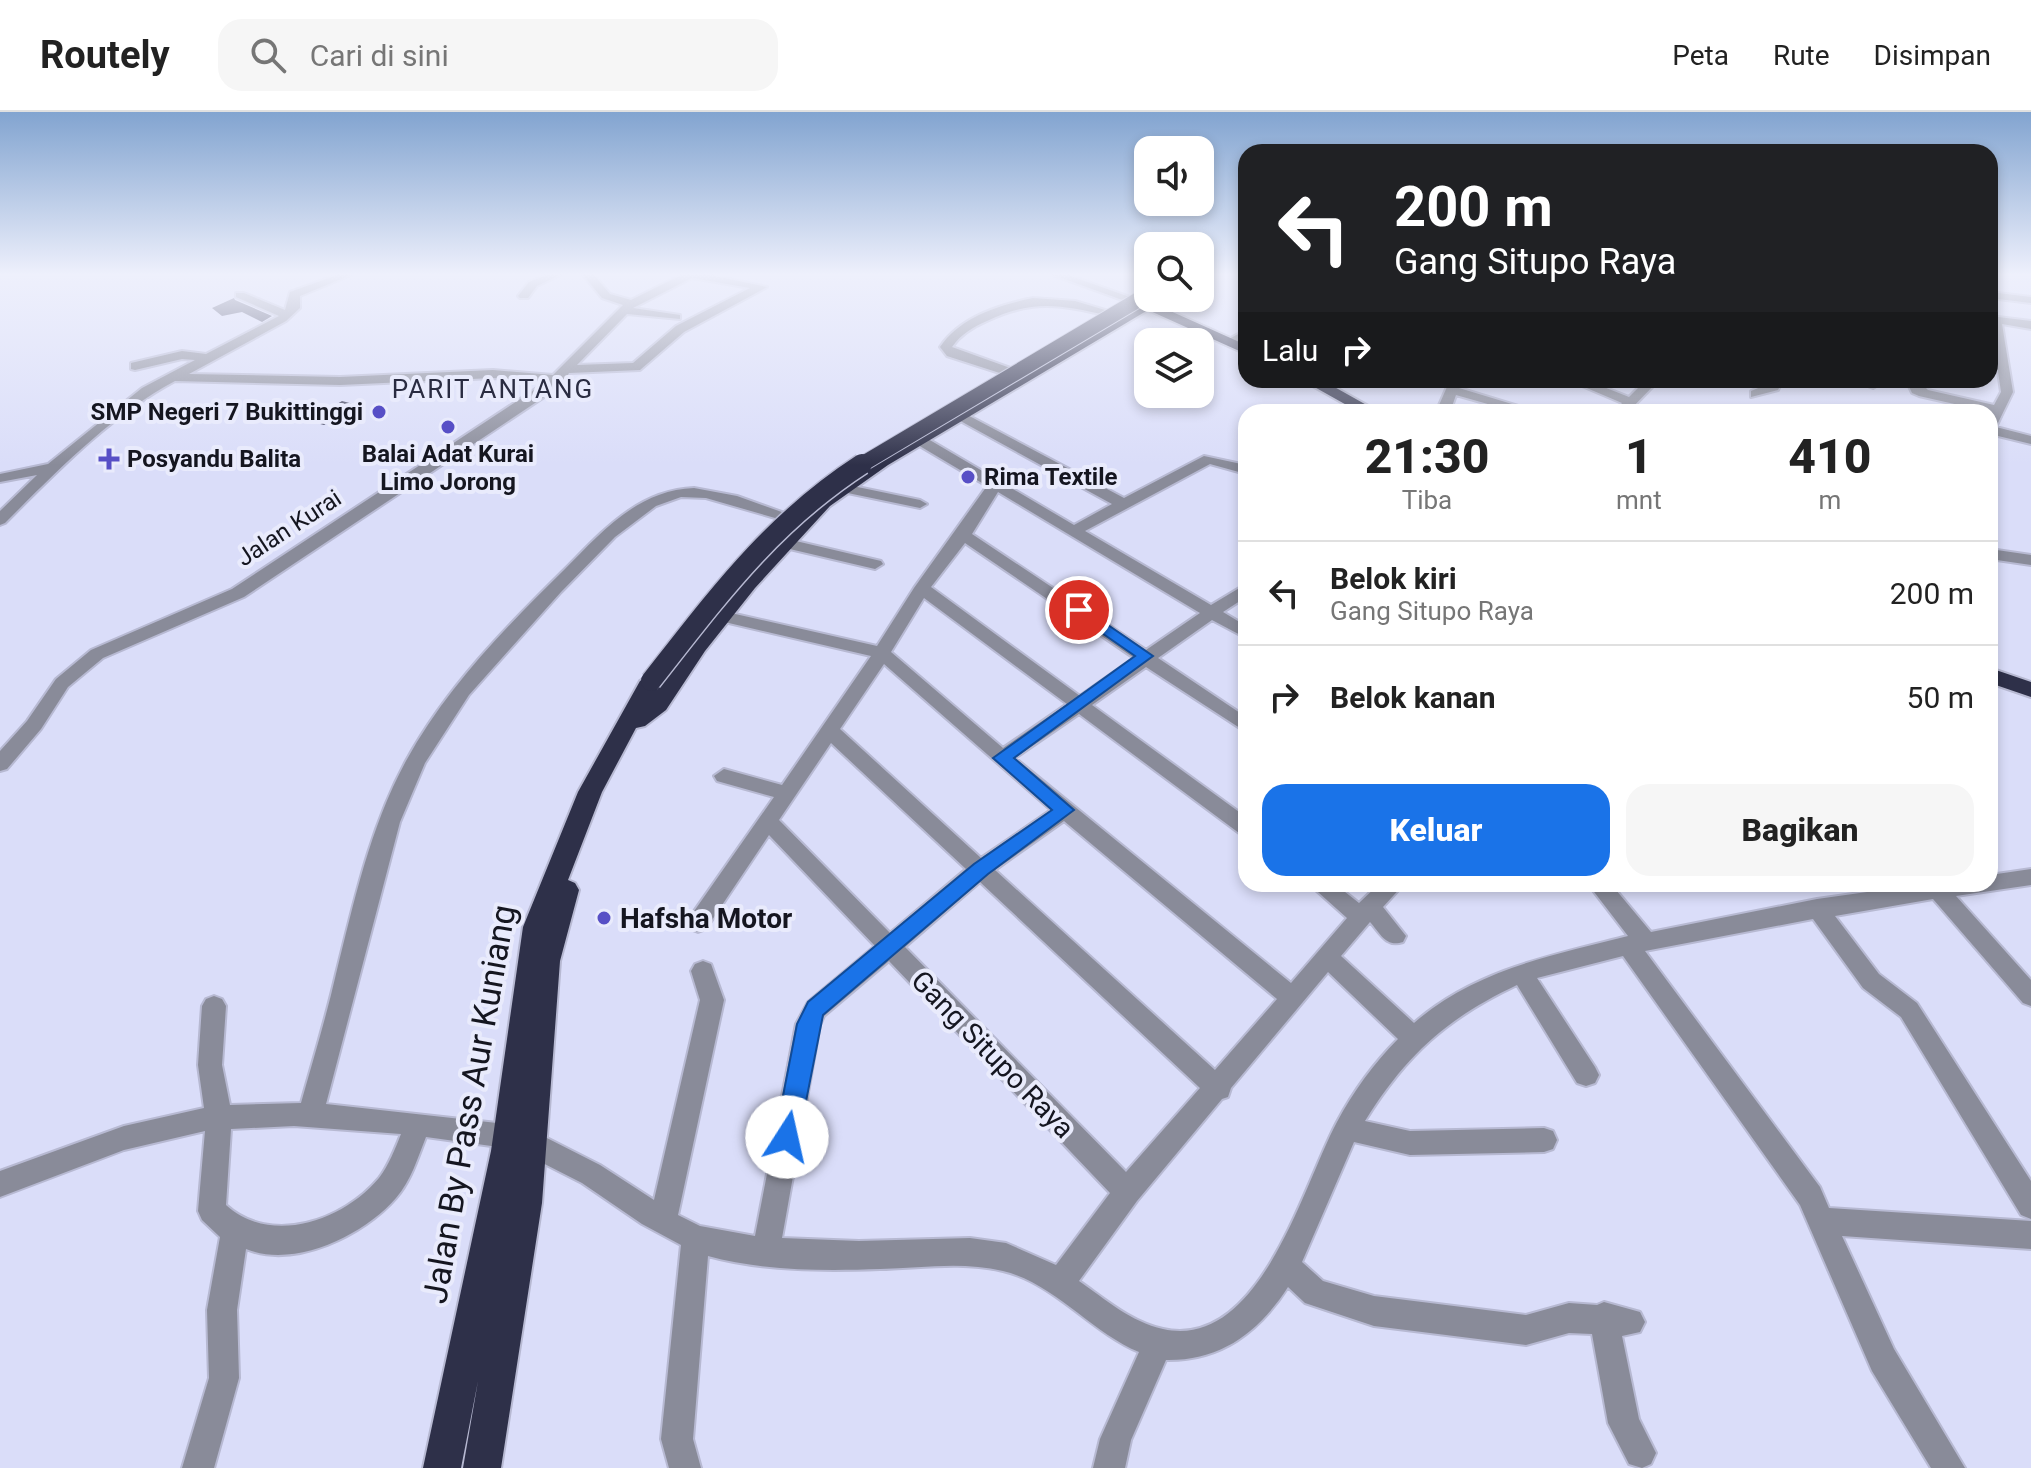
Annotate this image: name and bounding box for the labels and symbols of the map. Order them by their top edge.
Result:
district label: PARIT ANTANG [392,374,594,404]
place label: SMP Negeri 7 Bukittinggi [91,398,363,426]
marker: SMP Negeri 7 Bukittinggi [370,403,388,421]
marker: Balai Adat Kurai Limo Jorong [439,418,457,436]
place label: Balai Adat Kurai Limo Jorong [362,440,534,496]
place label: Posyandu Balita [127,445,301,473]
marker: Posyandu Balita [98,448,120,470]
place label: Rima Textile [984,463,1117,491]
marker: Rima Textile [959,468,977,486]
street label: Jalan Kurai [231,484,347,572]
pin [1045,576,1113,644]
street label: Jalan By Pass Aur Kuniang [414,902,524,1306]
place label: Hafsha Motor [620,902,792,935]
marker: Hafsha Motor [595,909,613,927]
street label: Gang Situpo Raya [904,964,1081,1145]
position arrow [745,1095,829,1179]

